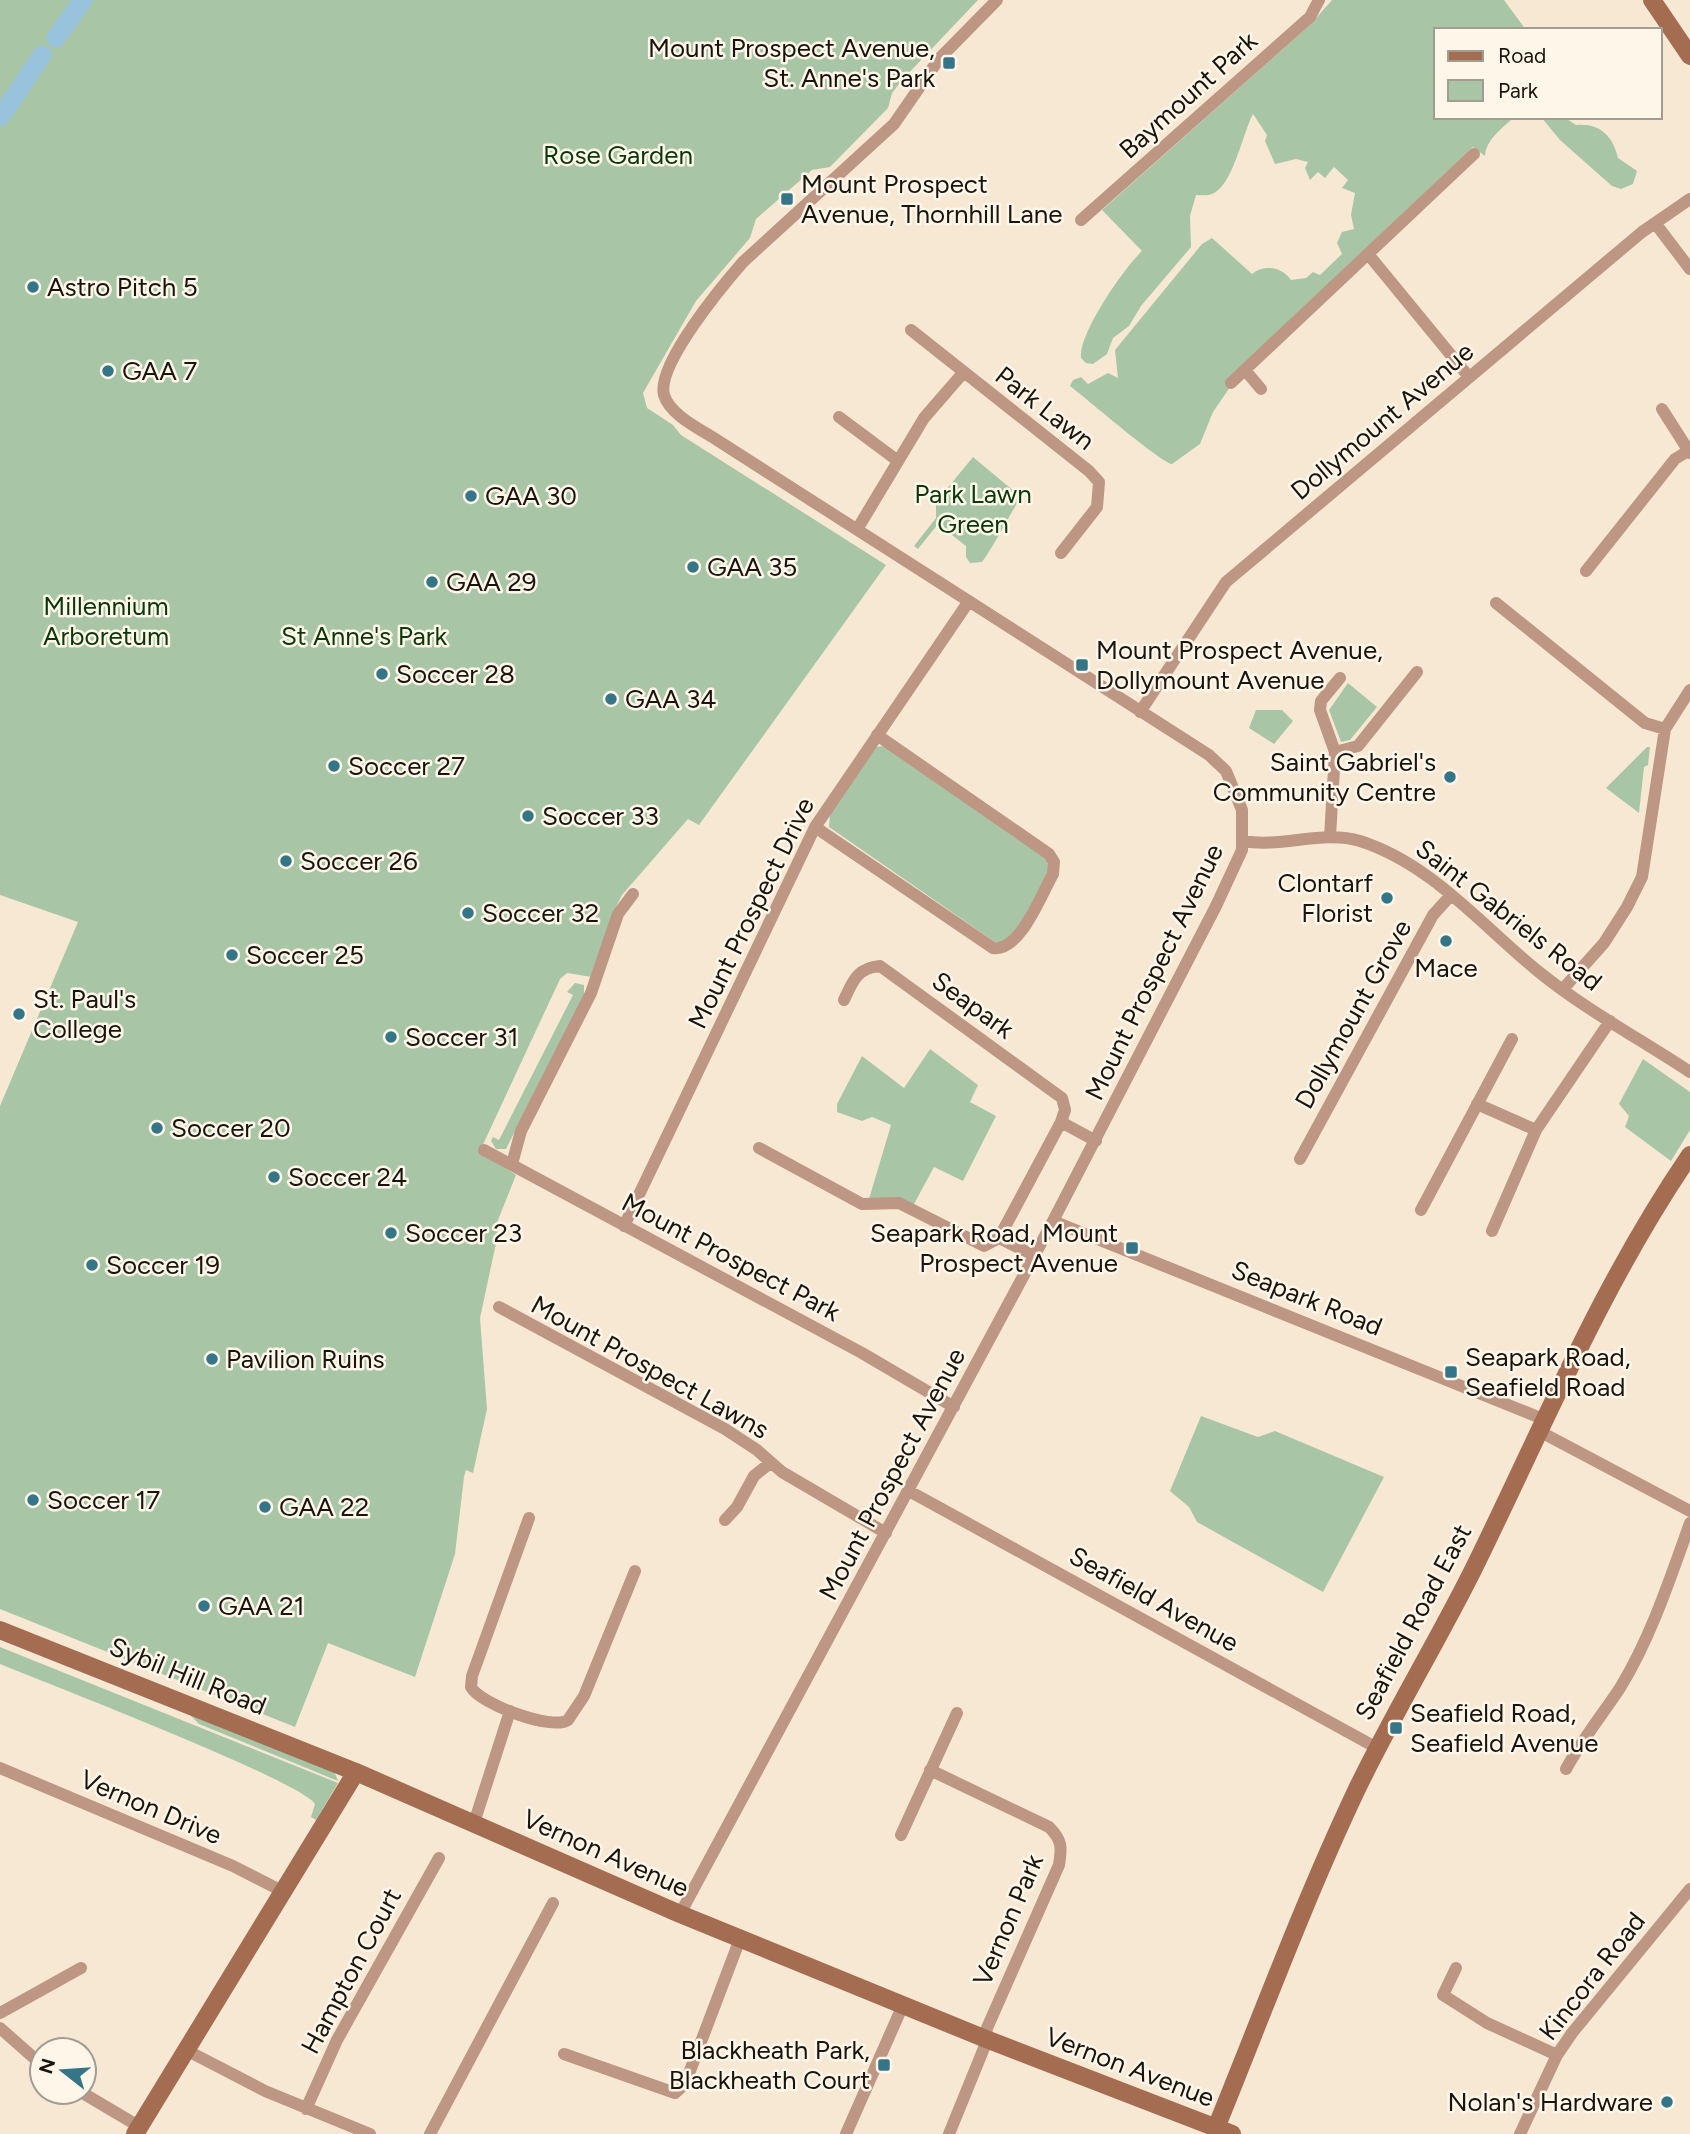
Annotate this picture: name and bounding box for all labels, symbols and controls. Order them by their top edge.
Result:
street label: Baymount Park [1112,24,1264,165]
legend [1434,28,1662,119]
place label: Mount Prospect Avenue, St. Anne's Park [648,32,935,94]
text: Road [1498,43,1546,68]
marker: Mount Prospect Avenue, St. Anne's Park [941,55,957,71]
text: Park [1498,78,1539,103]
park label: Rose Garden [543,139,693,171]
place label: Mount Prospect Avenue, Thornhill Lane [801,168,1062,230]
marker: Mount Prospect Avenue, Thornhill Lane [779,191,795,207]
place label: Astro Pitch 5 [47,271,198,303]
marker: Astro Pitch 5 [25,279,41,295]
street label: Dollymount Avenue [1284,335,1480,507]
place label: GAA 7 [122,355,197,387]
street label: Park Lawn [989,359,1101,457]
marker: GAA 7 [100,363,116,379]
park label: Park Lawn Green [914,478,1032,540]
place label: GAA 30 [485,480,577,512]
marker: GAA 30 [463,488,479,504]
place label: GAA 35 [707,551,797,583]
marker: GAA 35 [685,559,701,575]
place label: GAA 29 [446,566,536,598]
marker: GAA 29 [424,574,440,590]
park label: Millennium Arboretum [43,590,169,652]
park label: St Anne's Park [281,620,447,652]
place label: Mount Prospect Avenue, Dollymount Avenue [1096,634,1383,696]
marker: Mount Prospect Avenue, Dollymount Avenue [1074,657,1090,673]
place label: Soccer 28 [396,658,515,690]
marker: Soccer 28 [374,666,390,682]
place label: GAA 34 [625,683,717,715]
marker: GAA 34 [603,691,619,707]
place label: Saint Gabriel's Community Centre [1213,746,1436,808]
place label: Soccer 27 [348,750,465,782]
marker: Soccer 27 [326,758,342,774]
marker: Saint Gabriel's Community Centre [1442,769,1458,785]
street label: Mount Prospect Drive [681,792,821,1034]
place label: Soccer 33 [542,800,659,832]
marker: Soccer 33 [520,808,536,824]
street label: Saint Gabriels Road [1410,832,1608,998]
street label: Mount Prospect Avenue [1078,839,1230,1105]
place label: Soccer 26 [300,845,418,877]
marker: Soccer 26 [278,853,294,869]
place label: Clontarf Florist [1278,867,1373,929]
marker: Clontarf Florist [1379,890,1395,906]
place label: Soccer 32 [482,897,599,929]
marker: Soccer 32 [460,905,476,921]
street label: Dollymount Grove [1288,914,1418,1114]
marker: Mace [1438,933,1454,949]
place label: Soccer 25 [246,939,364,971]
marker: Soccer 25 [224,947,240,963]
place label: Mace [1414,952,1478,984]
street label: Seapark [926,965,1021,1046]
place label: St. Paul's College [33,983,136,1045]
marker: St. Paul's College [11,1006,27,1022]
place label: Soccer 31 [405,1021,518,1053]
marker: Soccer 31 [383,1029,399,1045]
place label: Soccer 20 [171,1112,291,1144]
marker: Soccer 20 [149,1120,165,1136]
place label: Soccer 24 [288,1161,407,1193]
marker: Soccer 24 [266,1169,282,1185]
street label: Mount Prospect Park [616,1186,846,1328]
place label: Soccer 23 [405,1217,522,1249]
place label: Seapark Road, Mount Prospect Avenue [870,1217,1118,1279]
marker: Soccer 23 [383,1225,399,1241]
marker: Seapark Road, Mount Prospect Avenue [1124,1240,1140,1256]
place label: Soccer 19 [106,1249,220,1281]
street label: Seapark Road [1227,1253,1387,1343]
marker: Soccer 19 [84,1257,100,1273]
street label: Mount Prospect Lawns [526,1288,774,1446]
place label: Seapark Road, Seafield Road [1465,1341,1631,1403]
street label: Mount Prospect Avenue [812,1342,972,1606]
place label: Pavilion Ruins [226,1343,385,1375]
marker: Pavilion Ruins [204,1351,220,1367]
marker: Seapark Road, Seafield Road [1443,1364,1459,1380]
place label: Soccer 17 [47,1484,160,1516]
place label: GAA 22 [279,1491,369,1523]
marker: Soccer 17 [25,1492,41,1508]
marker: GAA 22 [257,1499,273,1515]
street label: Seafield Road East [1348,1518,1478,1726]
street label: Seafield Avenue [1064,1539,1244,1659]
place label: GAA 21 [218,1590,305,1622]
marker: GAA 21 [196,1598,212,1614]
street label: Sybil Hill Road [105,1630,271,1722]
place label: Seafield Road, Seafield Avenue [1410,1697,1599,1759]
marker: Seafield Road, Seafield Avenue [1388,1720,1404,1736]
street label: Vernon Drive [75,1763,227,1851]
street label: Vernon Avenue [518,1802,694,1904]
street label: Vernon Park [966,1849,1050,1991]
street label: Hampton Court [294,1883,408,2059]
street label: Kincora Road [1532,1906,1652,2046]
street label: Vernon Avenue [1041,2020,1219,2114]
place label: Blackheath Park, Blackheath Court [669,2034,870,2096]
north arrow [28,2036,98,2106]
text: N [34,2056,60,2077]
marker: Blackheath Park, Blackheath Court [876,2057,892,2073]
place label: Nolan's Hardware [1447,2086,1653,2118]
marker: Nolan's Hardware [1659,2094,1675,2110]

